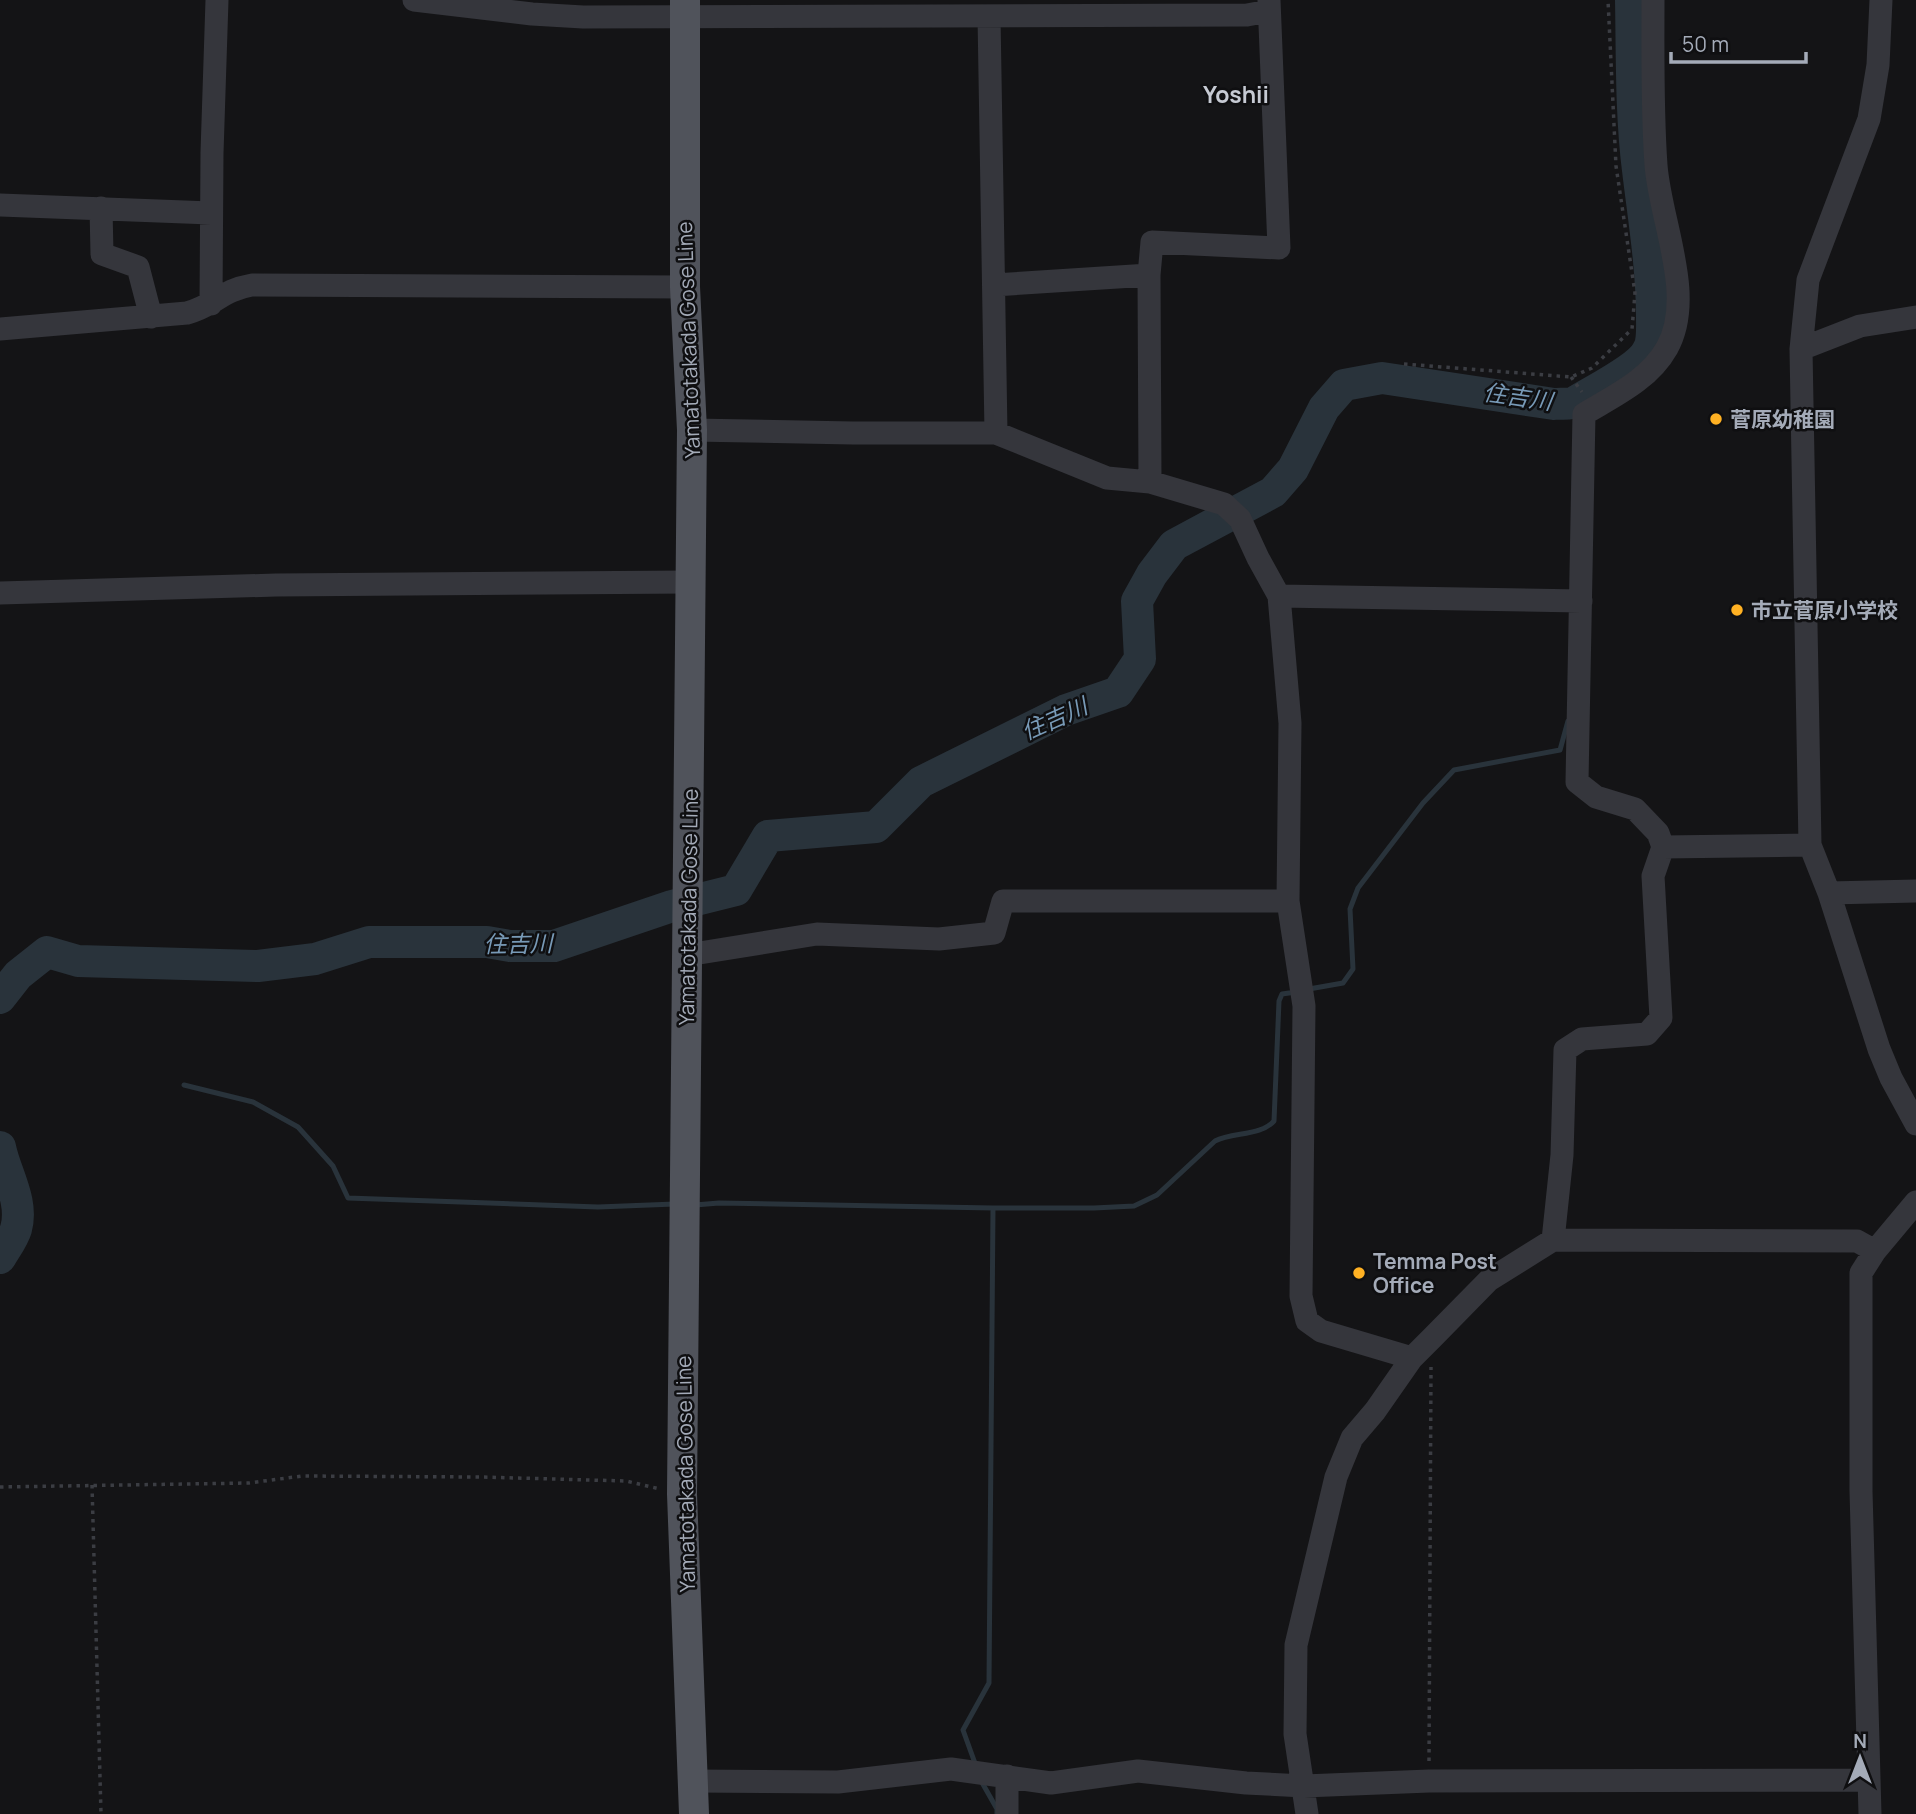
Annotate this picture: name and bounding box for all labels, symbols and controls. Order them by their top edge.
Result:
scale bar [1671,21,1806,65]
text: 50 m [1682,30,1729,58]
district label: Yoshii [1203,78,1269,110]
street label: Yamatotakada Gose Line [670,221,706,459]
water label: 住吉川 [1482,375,1557,417]
place label: 菅原幼稚園 [1730,405,1835,433]
marker: 菅原幼稚園 [1708,411,1724,427]
place label: 市立菅原小学校 [1751,596,1898,624]
marker: 市立菅原小学校 [1729,602,1745,618]
water label: 住吉川 [1016,688,1095,747]
street label: Yamatotakada Gose Line [672,788,704,1026]
water label: 住吉川 [483,926,556,960]
place label: Temma Post Office [1373,1247,1497,1299]
marker: Temma Post Office [1351,1265,1367,1281]
street label: Yamatotakada Gose Line [669,1355,701,1593]
north arrow [1825,1723,1895,1793]
text: N [1853,1728,1867,1754]

